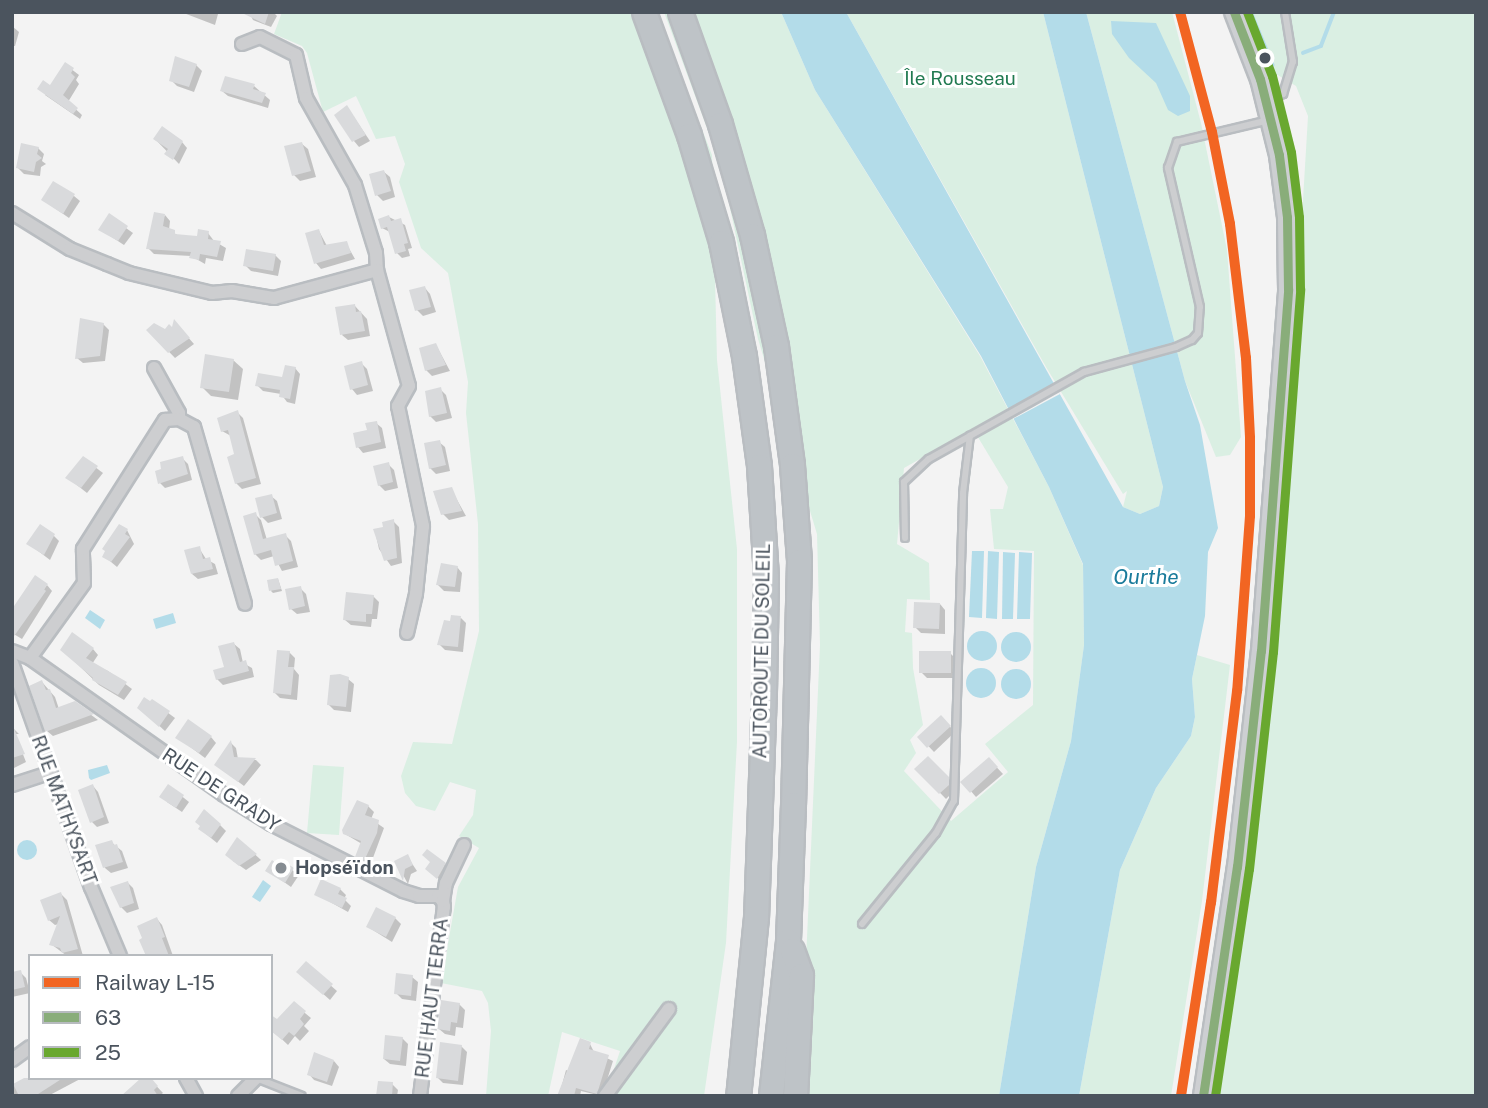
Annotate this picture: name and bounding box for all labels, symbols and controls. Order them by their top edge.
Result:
unlabelled marker [1258,51,1272,65]
park label: Île Rousseau [904,68,1016,90]
street label: AUTOROUTE DU SOLEIL [749,543,775,759]
water label: Ourthe [1113,564,1179,590]
street label: RUE MATHYSART [26,732,102,888]
street label: RUE DE GRADY [158,743,284,837]
place label: Hopséïdon [295,857,394,879]
marker: Hopséïdon [273,860,289,876]
street label: RUE HAUT TERRA [411,917,453,1079]
legend [28,954,273,1080]
text: Railway L-15 [95,970,215,995]
text: 63 [95,1005,121,1030]
text: 25 [95,1040,121,1065]

